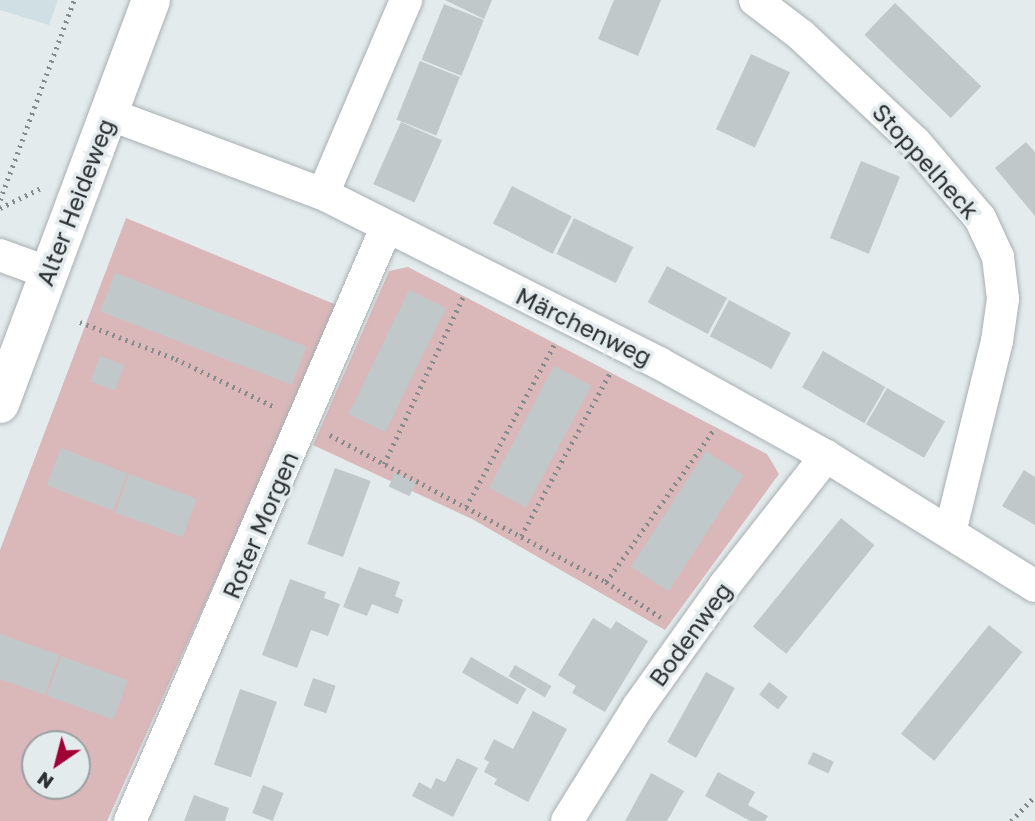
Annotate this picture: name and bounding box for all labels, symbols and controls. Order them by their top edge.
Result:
street label: Stoppelheck [867,97,985,225]
street label: Alter Heideweg [30,114,120,290]
street label: Märchenweg [511,281,657,371]
street label: Roter Morgen [216,447,304,603]
street label: Bodenweg [643,576,737,692]
north arrow [21,730,91,800]
text: N [32,767,57,795]

